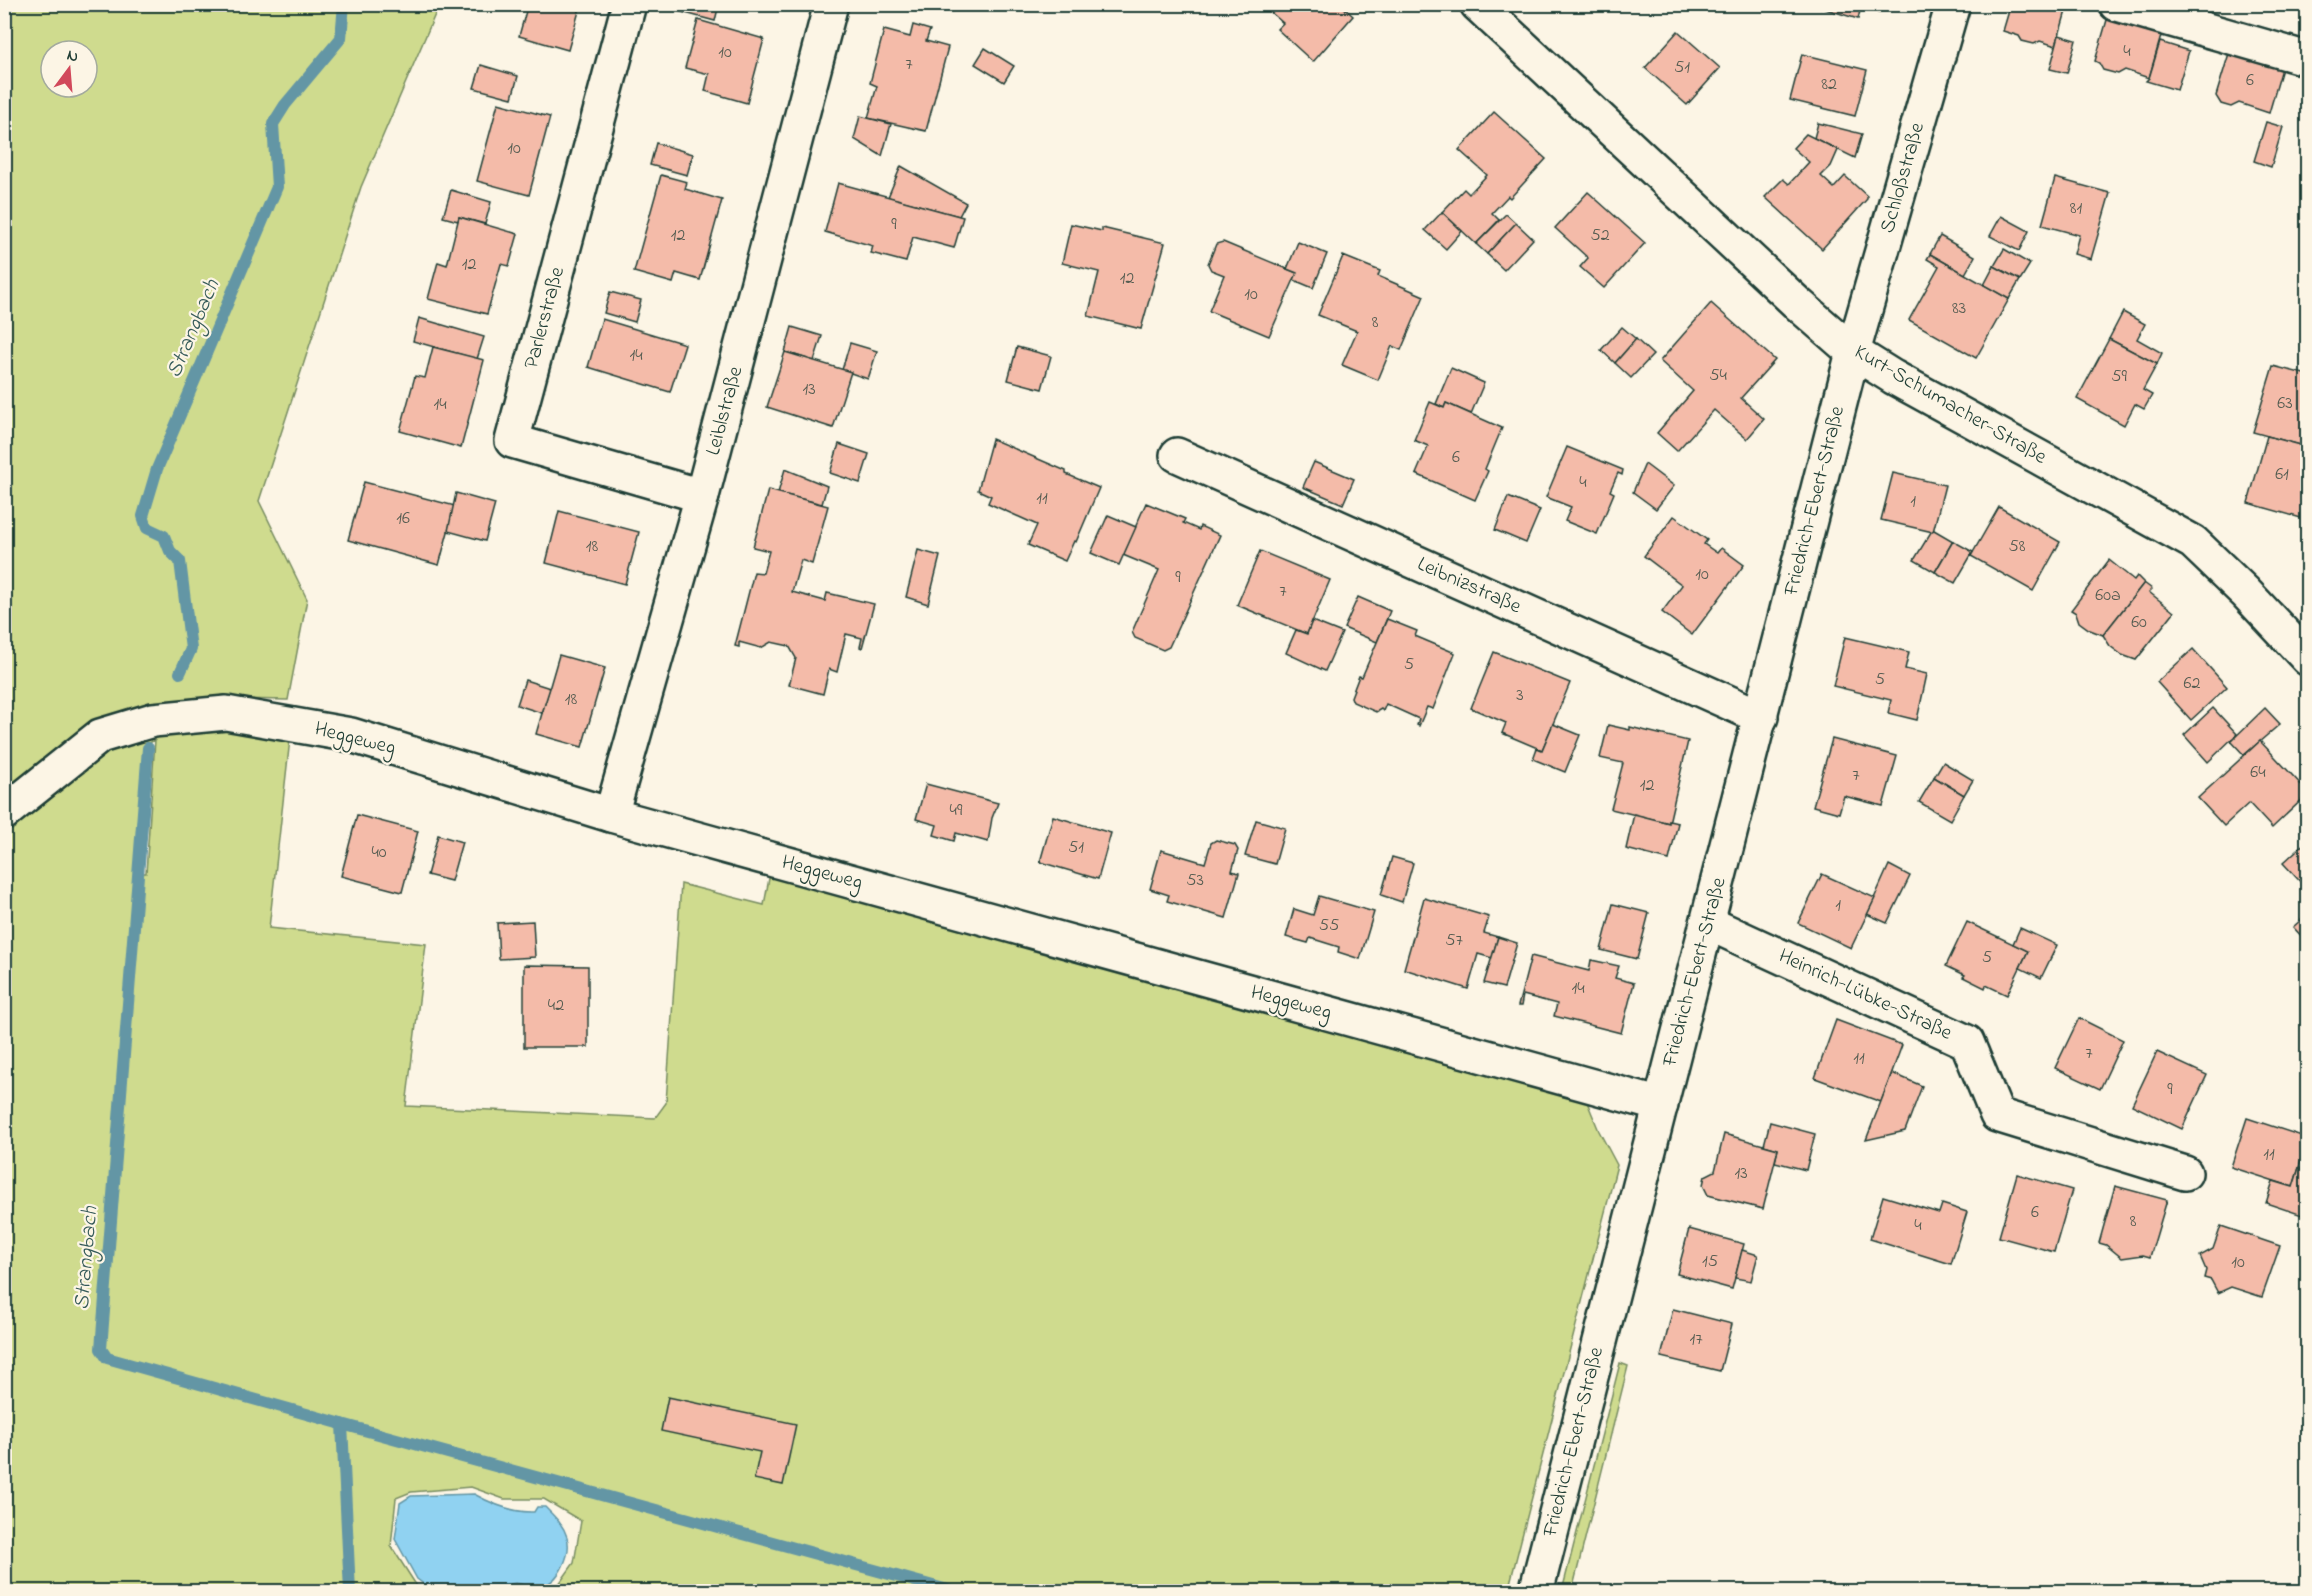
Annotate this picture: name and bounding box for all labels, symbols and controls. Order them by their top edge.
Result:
north arrow [39,39,99,99]
house number: 4 [2123,39,2131,65]
house number: 10 [718,40,732,66]
text: N [64,43,81,70]
house number: 7 [905,52,913,78]
house number: 51 [1674,55,1690,81]
house number: 6 [2246,68,2254,94]
house number: 82 [1821,72,1837,98]
street label: Schloßstraße [1873,119,1933,237]
house number: 10 [507,136,521,162]
house number: 81 [2070,196,2083,222]
house number: 9 [891,212,897,238]
house number: 12 [671,223,685,249]
house number: 52 [1590,223,1610,249]
house number: 12 [462,252,476,278]
street label: Parlerstraße [517,263,573,372]
house number: 12 [1120,266,1134,292]
water label: Strangbach [159,274,229,383]
house number: 10 [1244,282,1258,308]
house number: 83 [1952,296,1966,322]
house number: 8 [1372,310,1379,336]
street label: Kurt-Schumacher-Straße [1848,338,2052,473]
house number: 14 [629,343,643,369]
street label: Leiblstraße [699,363,751,459]
house number: 54 [1709,363,1727,389]
house number: 59 [2111,364,2127,390]
house number: 13 [802,377,816,403]
house number: 63 [2277,391,2293,417]
house number: 14 [433,392,447,418]
street label: Friedrich-Ebert-Straße [1777,403,1853,600]
house number: 6 [1452,445,1460,471]
house number: 61 [2275,462,2289,488]
house number: 4 [1579,470,1587,496]
house number: 11 [1036,486,1048,512]
house number: 1 [1910,489,1916,515]
house number: 16 [396,506,410,532]
house number: 18 [586,534,598,560]
house number: 58 [2008,534,2026,560]
street label: Leibnizstraße [1412,550,1526,623]
house number: 10 [1695,562,1709,588]
house number: 9 [1175,565,1181,591]
house number: 7 [1279,579,1287,605]
house number: 60a [2095,583,2121,609]
house number: 60 [2131,610,2147,636]
house number: 5 [1404,652,1414,678]
house number: 5 [1875,667,1885,693]
house number: 62 [2184,671,2200,697]
house number: 3 [1516,683,1524,709]
house number: 18 [565,687,577,713]
street label: Heggeweg [311,714,399,765]
house number: 64 [2250,760,2266,786]
house number: 7 [1852,763,1860,789]
house number: 12 [1640,773,1654,799]
house number: 49 [950,798,963,824]
house number: 51 [1068,835,1084,861]
house number: 40 [371,840,387,866]
street label: Heggeweg [778,848,866,900]
house number: 53 [1186,868,1204,894]
street label: Friedrich-Ebert-Straße [1655,874,1735,1071]
house number: 1 [1835,893,1841,919]
house number: 55 [1319,913,1339,939]
house number: 57 [1445,928,1463,954]
street label: Heinrich-Lübke-Straße [1773,942,1957,1049]
house number: 5 [1982,945,1992,971]
house number: 14 [1571,976,1585,1002]
street label: Heggeweg [1247,978,1335,1030]
house number: 42 [548,993,564,1019]
house number: 7 [2085,1041,2093,1067]
house number: 11 [1853,1046,1865,1072]
house number: 9 [2167,1077,2173,1103]
house number: 11 [2263,1142,2275,1168]
house number: 13 [1734,1161,1748,1187]
house number: 6 [2031,1200,2039,1226]
water label: Strangbach [67,1204,108,1311]
house number: 8 [2130,1209,2137,1235]
house number: 4 [1914,1213,1922,1239]
house number: 15 [1702,1249,1718,1275]
house number: 10 [2231,1250,2245,1276]
house number: 17 [1689,1327,1703,1353]
street label: Friedrich-Ebert-Straße [1536,1344,1612,1541]

